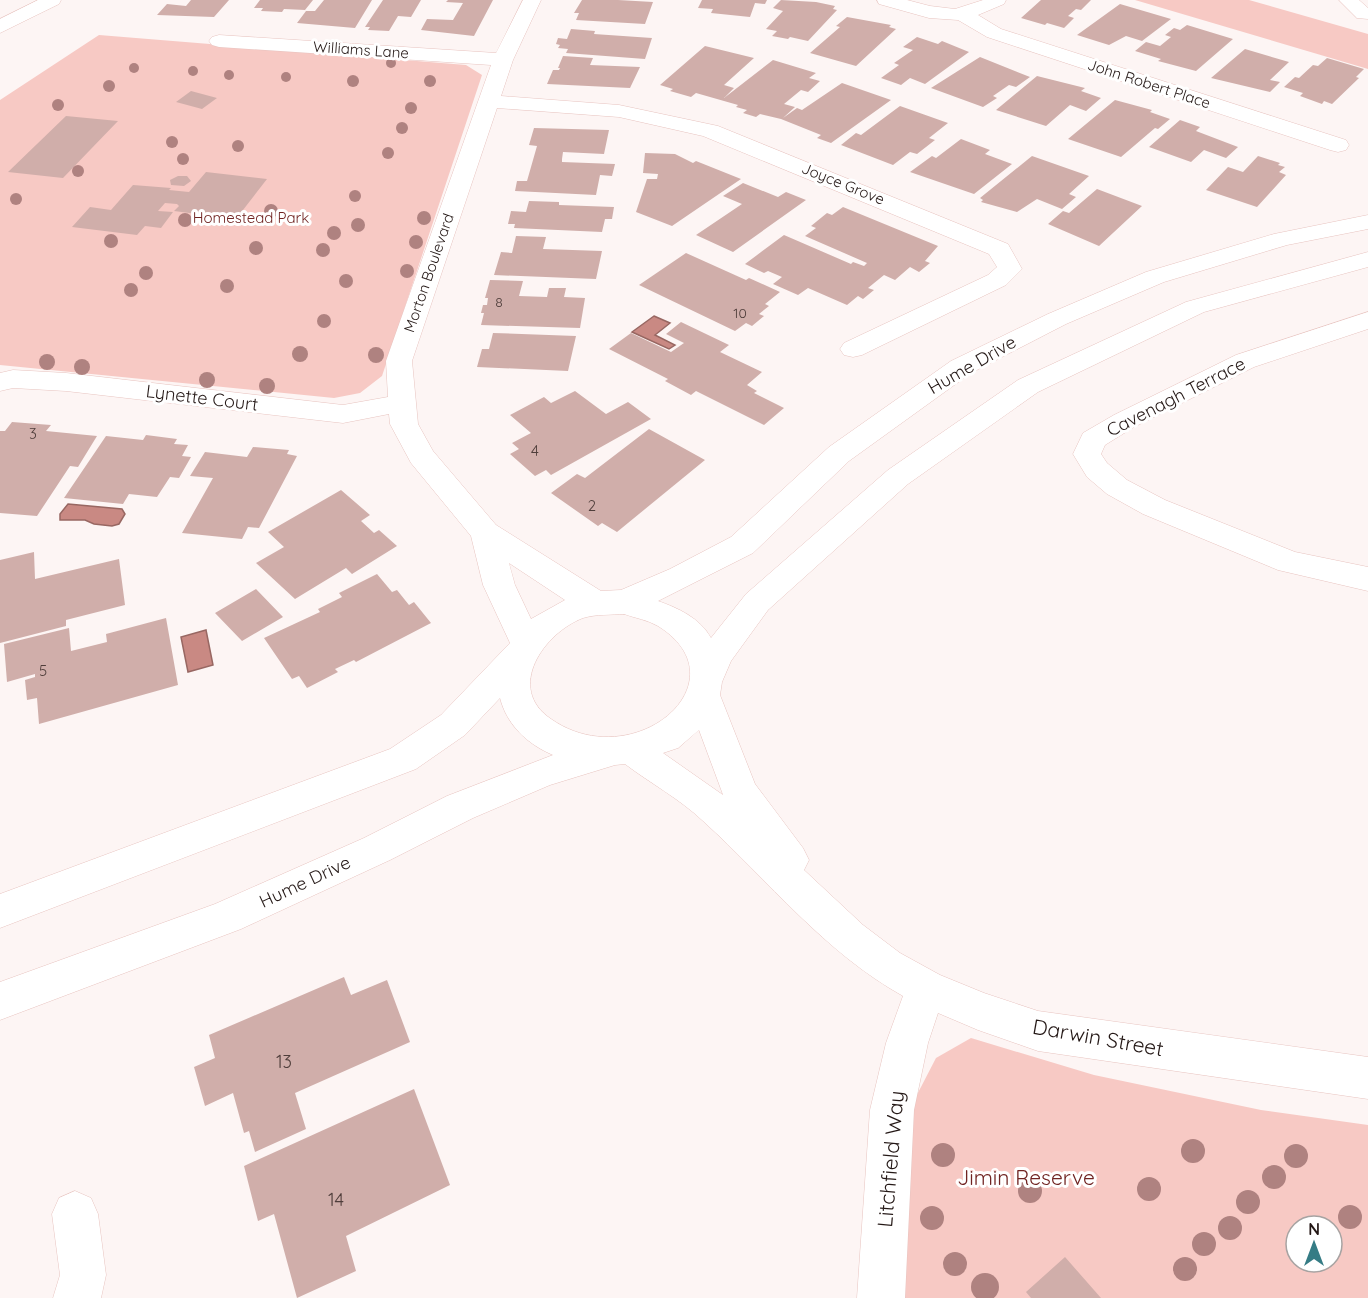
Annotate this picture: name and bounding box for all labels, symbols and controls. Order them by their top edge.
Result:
street label: Williams Lane [313,37,410,62]
street label: John Robert Place [1085,55,1213,112]
street label: Joyce Grove [799,158,887,209]
park label: Homestead Park [193,208,309,227]
street label: Morton Boulevard [399,211,458,335]
house number: 8 [495,293,503,311]
house number: 10 [733,304,747,322]
street label: Hume Drive [924,330,1020,399]
street label: Cavenagh Terrace [1103,352,1249,441]
street label: Lynette Court [145,379,260,416]
house number: 3 [29,424,37,443]
house number: 4 [531,441,539,460]
house number: 2 [588,496,596,515]
house number: 5 [39,661,47,680]
street label: Hume Drive [256,850,354,913]
street label: Darwin Street [1031,1013,1166,1061]
house number: 13 [276,1050,292,1073]
street label: Litchfield Way [871,1089,909,1228]
park label: Jimin Reserve [957,1164,1095,1190]
house number: 14 [328,1188,344,1211]
north arrow [1284,1214,1344,1274]
text: N [1308,1219,1320,1239]

